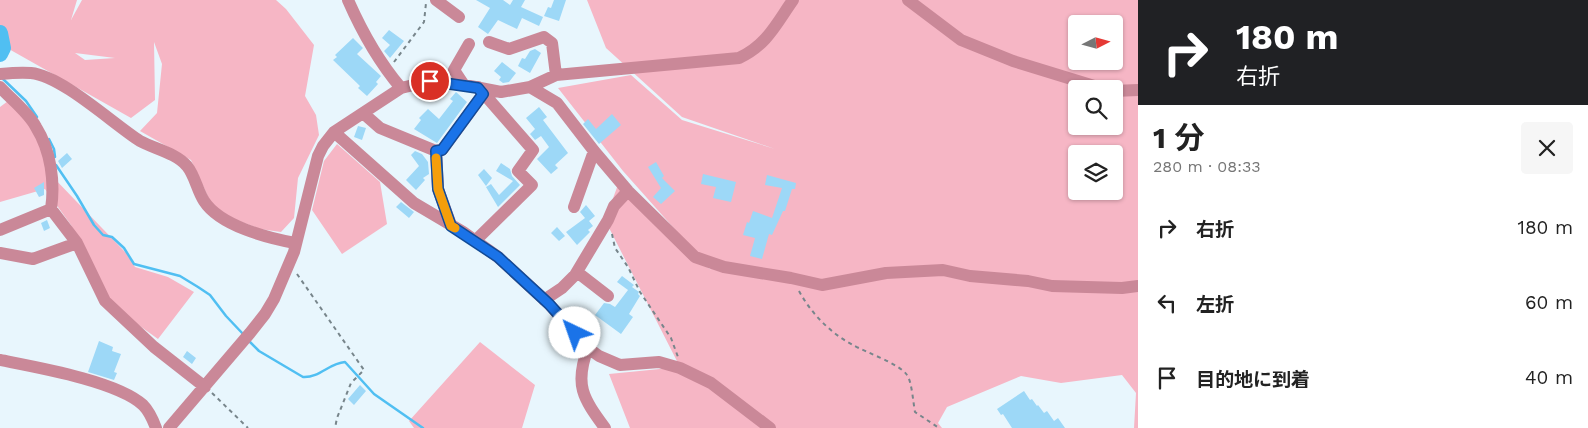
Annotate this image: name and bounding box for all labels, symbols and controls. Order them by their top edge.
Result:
north arrow [1068,15,1122,70]
map controls [1068,15,1123,200]
text: 180 m [1236,16,1339,58]
icon: right [1153,20,1218,85]
pin [409,60,451,102]
text: 右折 [1236,64,1280,89]
icon: arrive [416,67,444,95]
button: search [1068,80,1123,135]
text: 1 分 [1153,120,1205,155]
button: close [1521,122,1573,174]
button: layers [1068,145,1123,200]
text: 280 m · 08:33 [1153,157,1261,176]
icon: right [1153,214,1181,242]
text: 180 m [1517,216,1573,239]
text: 右折 [1196,218,1234,241]
icon: left [1153,289,1181,317]
text: 60 m [1525,291,1573,314]
text: 左折 [1196,293,1234,316]
position arrow [548,306,600,358]
icon: arrive [1153,364,1181,392]
text: 40 m [1525,366,1573,389]
text: 目的地に到着 [1196,368,1310,391]

